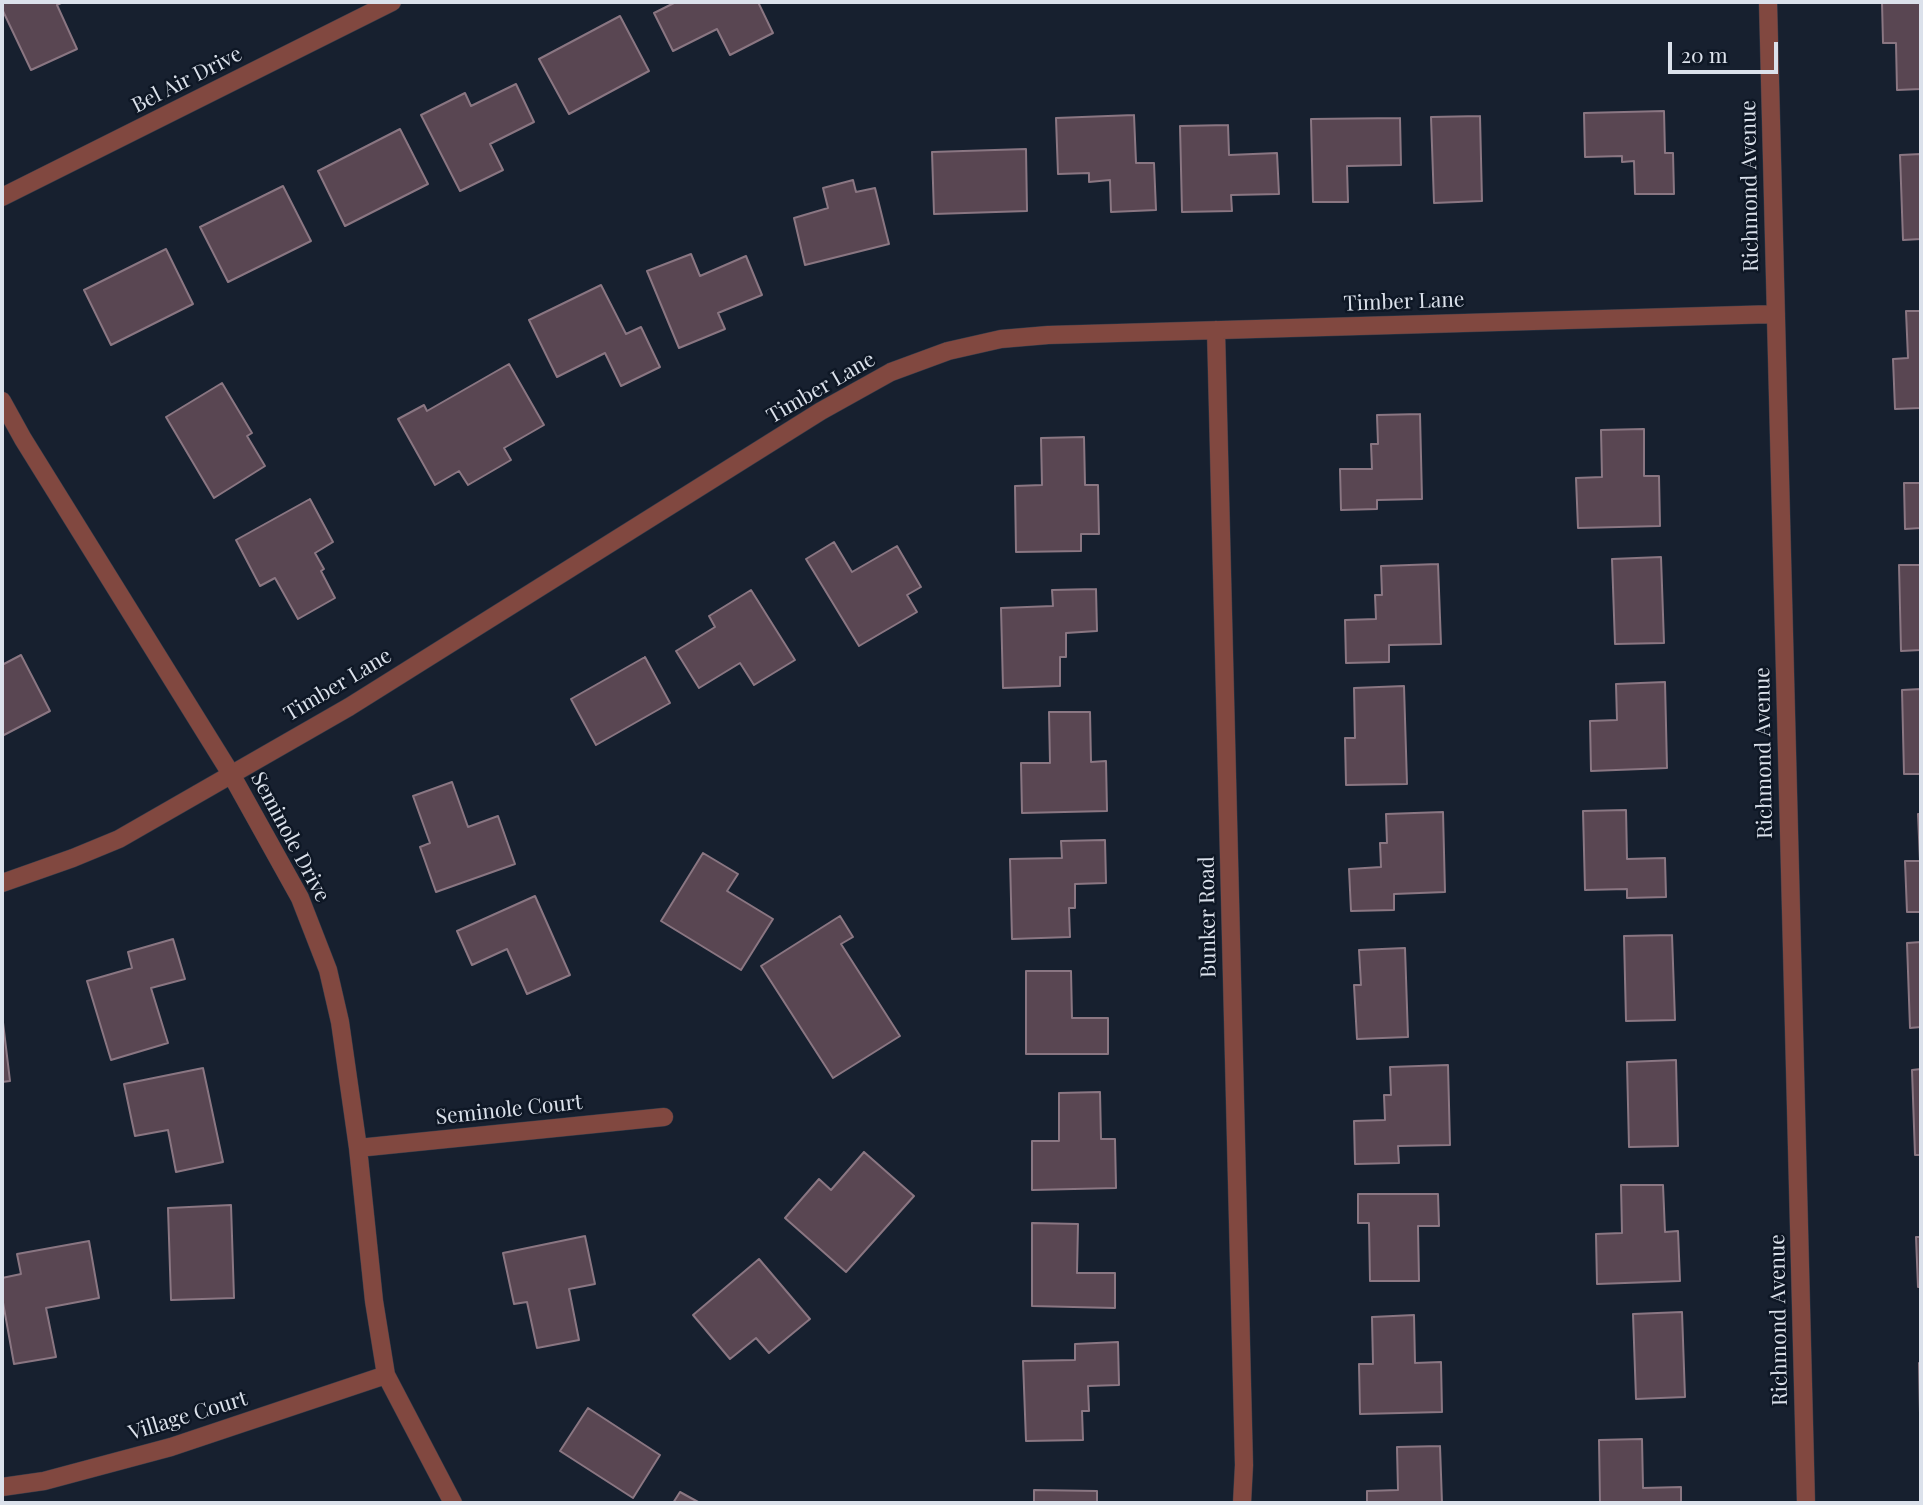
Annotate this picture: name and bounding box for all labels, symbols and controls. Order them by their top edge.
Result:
scale bar [1671,28,1781,72]
text: 20 m [1681,40,1728,68]
street label: Bel Air Drive [128,41,246,119]
street label: Richmond Avenue [1736,100,1764,272]
street label: Timber Lane [1343,287,1465,317]
street label: Timber Lane [762,347,880,429]
street label: Timber Lane [280,643,396,727]
street label: Richmond Avenue [1750,667,1778,839]
street label: Seminole Drive [245,768,335,906]
street label: Bunker Road [1194,856,1222,978]
street label: Seminole Court [434,1090,584,1130]
street label: Richmond Avenue [1765,1234,1793,1406]
street label: Village Court [126,1386,250,1446]

